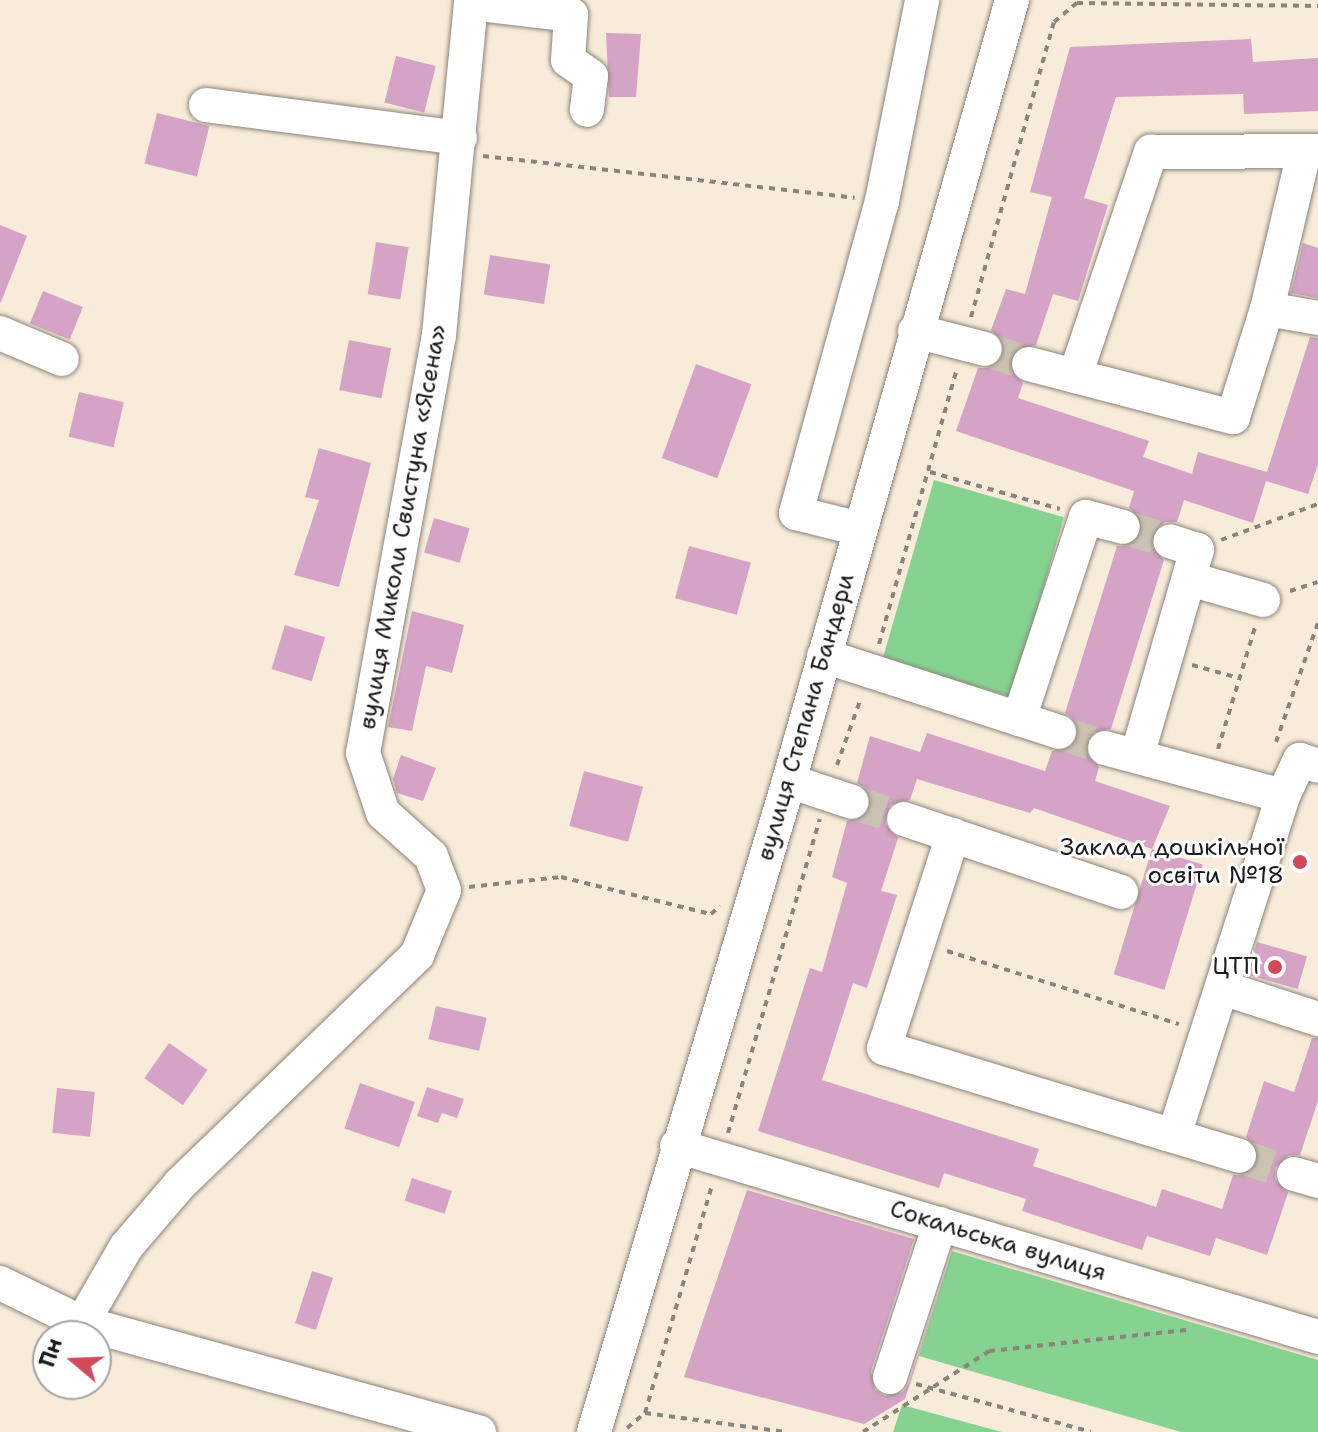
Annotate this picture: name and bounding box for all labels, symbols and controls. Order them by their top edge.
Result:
street label: вулиця Миколи Свистуна «Ясена» [353,322,453,732]
street label: вулиця Степана Бандери [751,570,861,864]
place label: Заклад дошкільної освіти №18 [1060,834,1284,890]
marker: Заклад дошкільної освіти №18 [1291,853,1309,871]
place label: ЦТП [1212,953,1259,981]
marker: ЦТП [1266,958,1284,976]
street label: Сокальська вулиця [886,1194,1110,1288]
north arrow [32,1320,112,1400]
text: Пн [32,1334,69,1371]

